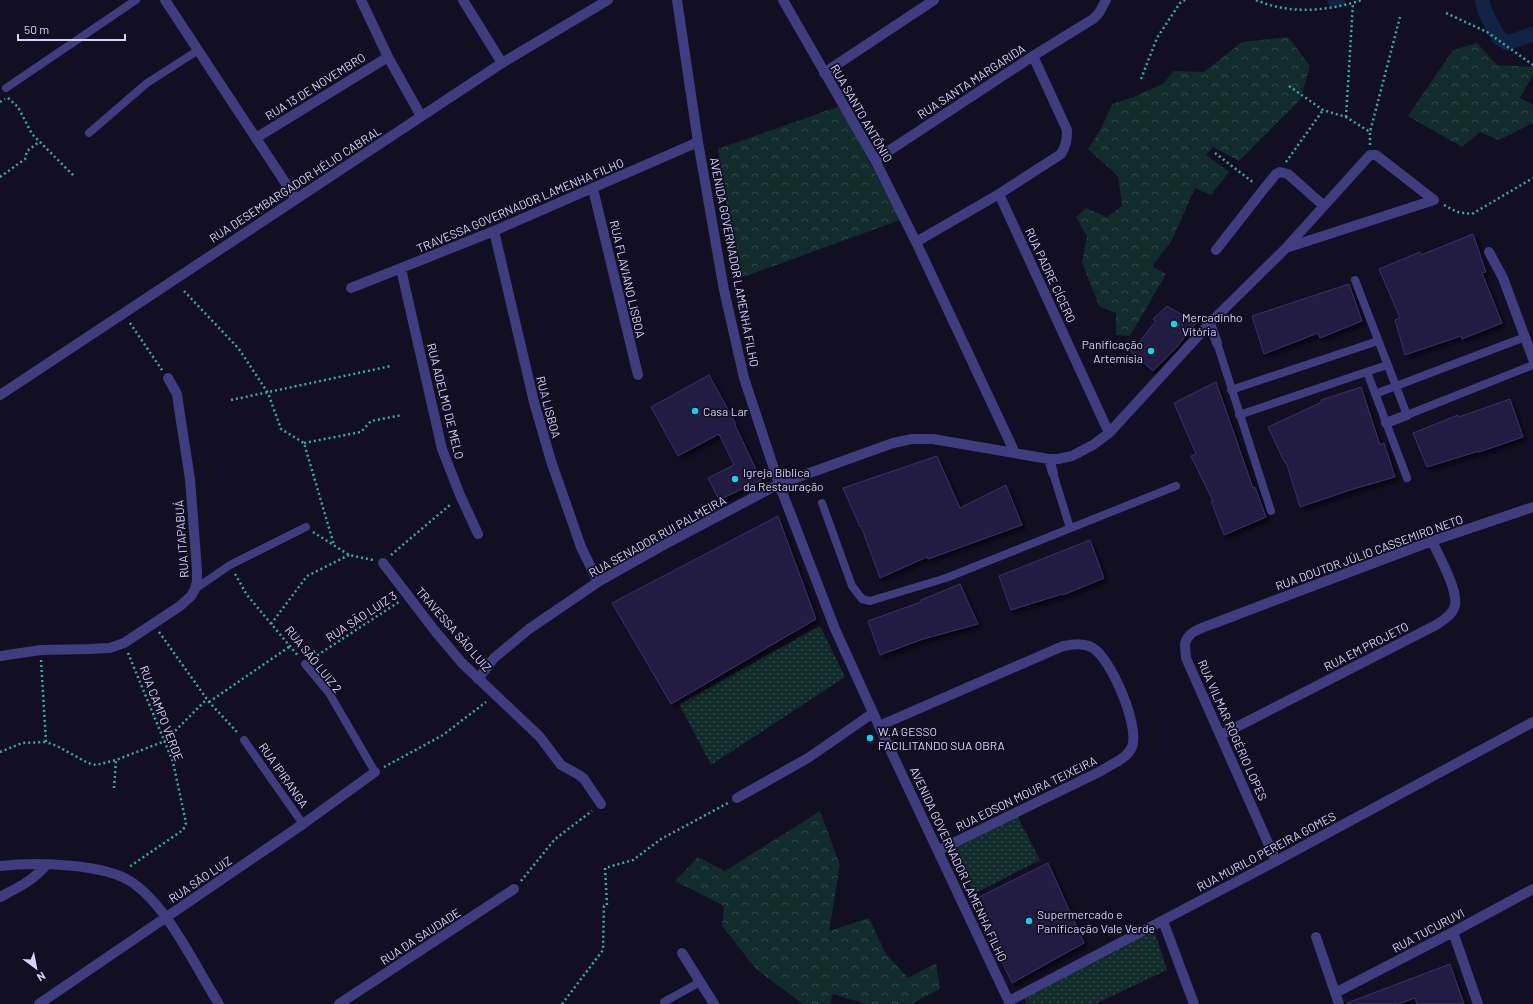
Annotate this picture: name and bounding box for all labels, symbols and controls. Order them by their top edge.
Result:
scale bar [18,16,125,42]
text: 50 m [24,22,49,36]
street label: RUA SANTA MARGARIDA [914,41,1028,121]
street label: RUA 13 DE NOVEMBRO [262,50,368,122]
street label: RUA SANTO ANTÔNIO [828,61,896,165]
street label: RUA DESEMBARGADOR HÉLIO CABRAL [206,123,384,245]
street label: TRAVESSA GOVERNADOR LAMENHA FILHO [414,155,626,255]
street label: AVENIDA GOVERNADOR LAMENHA FILHO [708,156,762,368]
street label: RUA FLAVIANO LISBOA [608,219,648,339]
street label: RUA PADRE CÍCERO [1023,225,1079,325]
place label: Mercadinho Vitória [1182,310,1243,338]
marker: Mercadinho Vitória [1169,319,1179,329]
place label: Panificação Artemísia [1082,337,1143,365]
street label: RUA ADELMO DE MELO [425,342,467,460]
marker: Panificação Artemísia [1146,346,1156,356]
street label: RUA LISBOA [534,374,564,440]
place label: Casa Lar [703,404,749,418]
marker: Casa Lar [690,406,700,416]
place label: Igreja Bíblica da Restauração [743,465,824,493]
marker: Igreja Bíblica da Restauração [730,474,740,484]
street label: RUA SENADOR RUI PALMEIRA [586,492,728,580]
street label: RUA ITAPABUÁ [171,500,191,578]
street label: RUA DOUTOR JÚLIO CASSEMIRO NETO [1273,511,1465,593]
street label: TRAVESSA SÃO LUIZ [413,584,495,674]
street label: RUA SÃO LUIZ 3 [323,588,399,644]
street label: RUA EM PROJETO [1321,619,1411,673]
street label: RUA SÃO LUIZ 2 [283,623,345,695]
street label: RUA VILMAR ROGÉRIO LOPES [1196,657,1270,803]
street label: RUA CAMPO VERDE [137,663,187,763]
place label: W.A GESSO FACILITANDO SUA OBRA [878,724,1005,752]
marker: W.A GESSO FACILITANDO SUA OBRA [865,733,875,743]
street label: RUA IPIRANGA [257,740,311,810]
street label: RUA EDSON MOURA TEIXEIRA [953,753,1099,833]
street label: AVENIDA GOVERNADOR LAMENHA FILHO [908,764,1010,964]
street label: RUA MURILO PEREIRA GOMES [1194,808,1338,894]
street label: RUA SÃO LUIZ [166,853,234,905]
street label: RUA DA SAUDADE [377,905,463,967]
street label: RUA TUCURUVI [1390,905,1466,955]
place label: Supermercado e Panificação Vale Verde [1037,907,1155,935]
marker: Supermercado e Panificação Vale Verde [1024,916,1034,926]
north arrow [16,948,56,988]
text: N [35,969,48,984]

